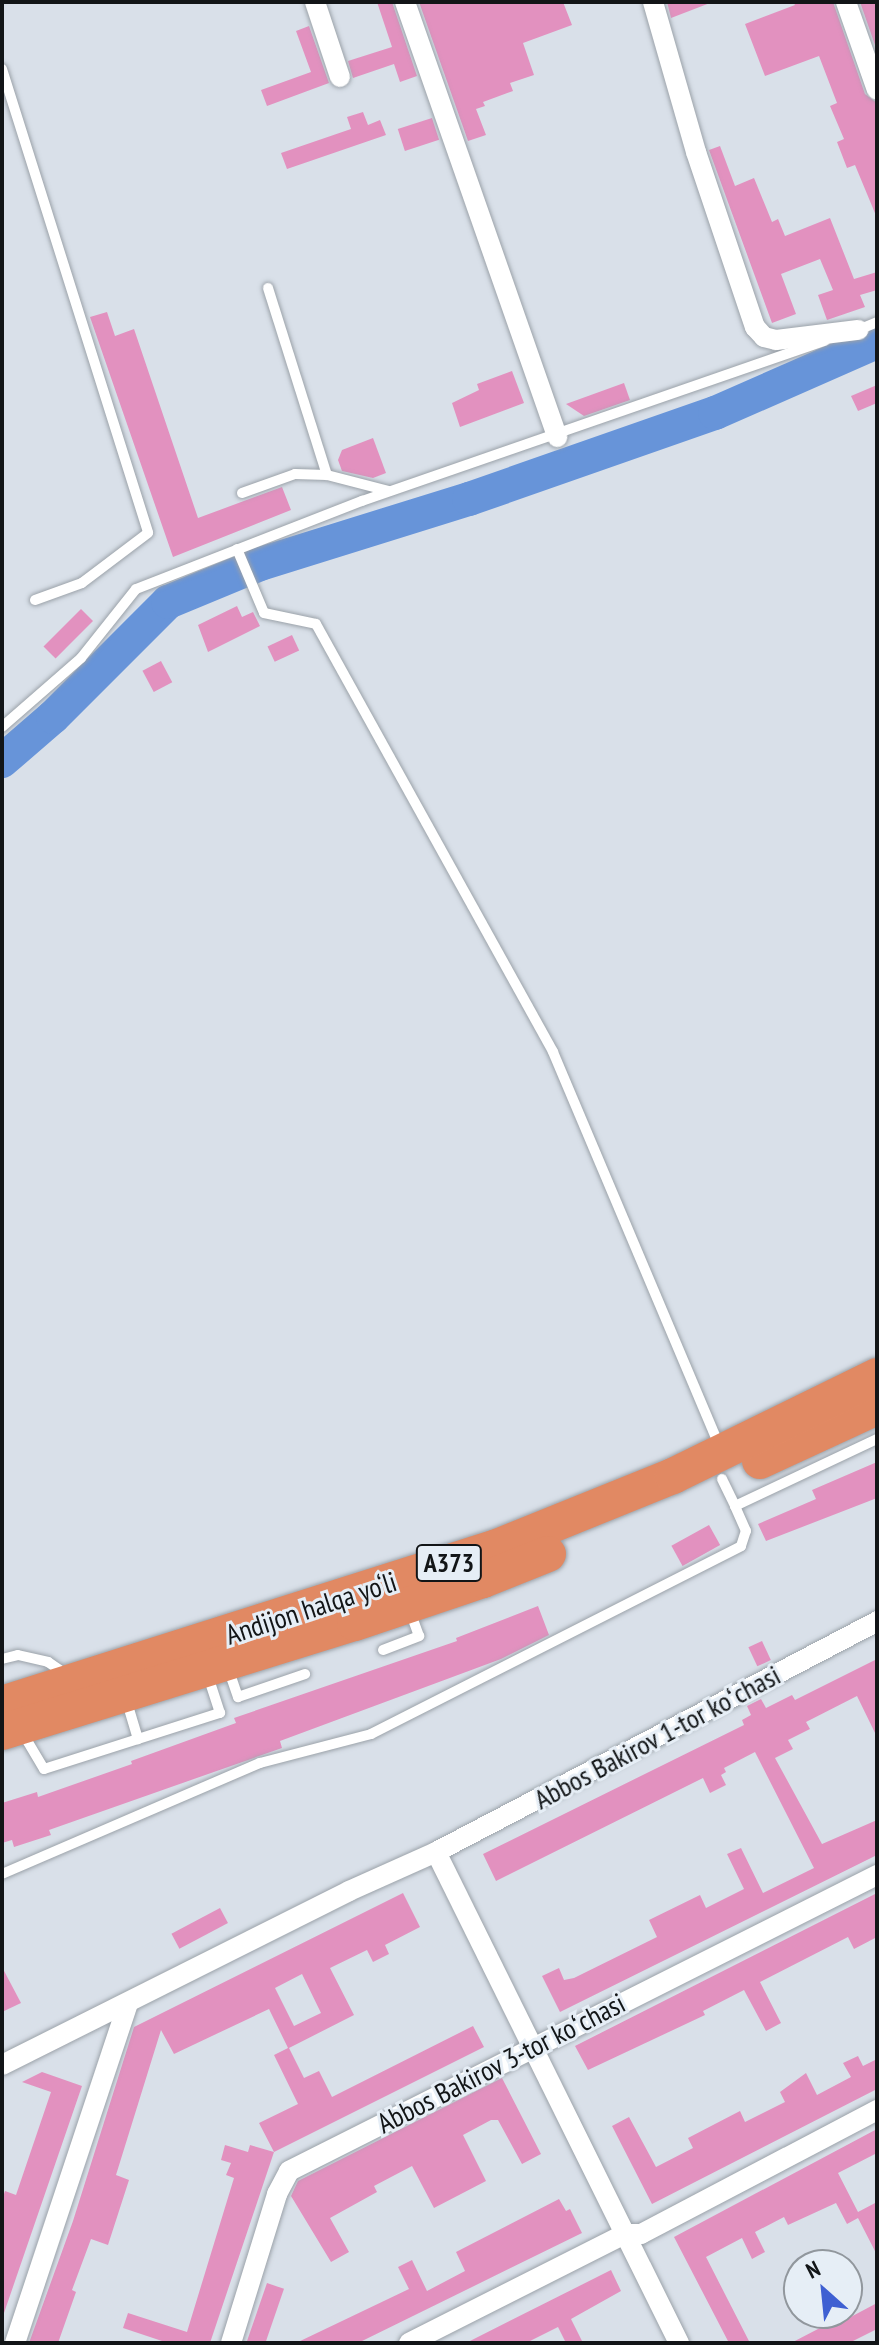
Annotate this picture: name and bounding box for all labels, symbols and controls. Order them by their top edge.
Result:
road number: A373 [415,1541,483,1585]
street label: Andijon halqa yo‘li [221,1565,401,1651]
street label: Abbos Bakirov 1-tor koʻchasi [528,1658,786,1816]
street label: Abbos Bakirov 3-tor koʻchasi [371,1986,631,2140]
north arrow [783,2249,863,2329]
text: N [801,2254,825,2285]

